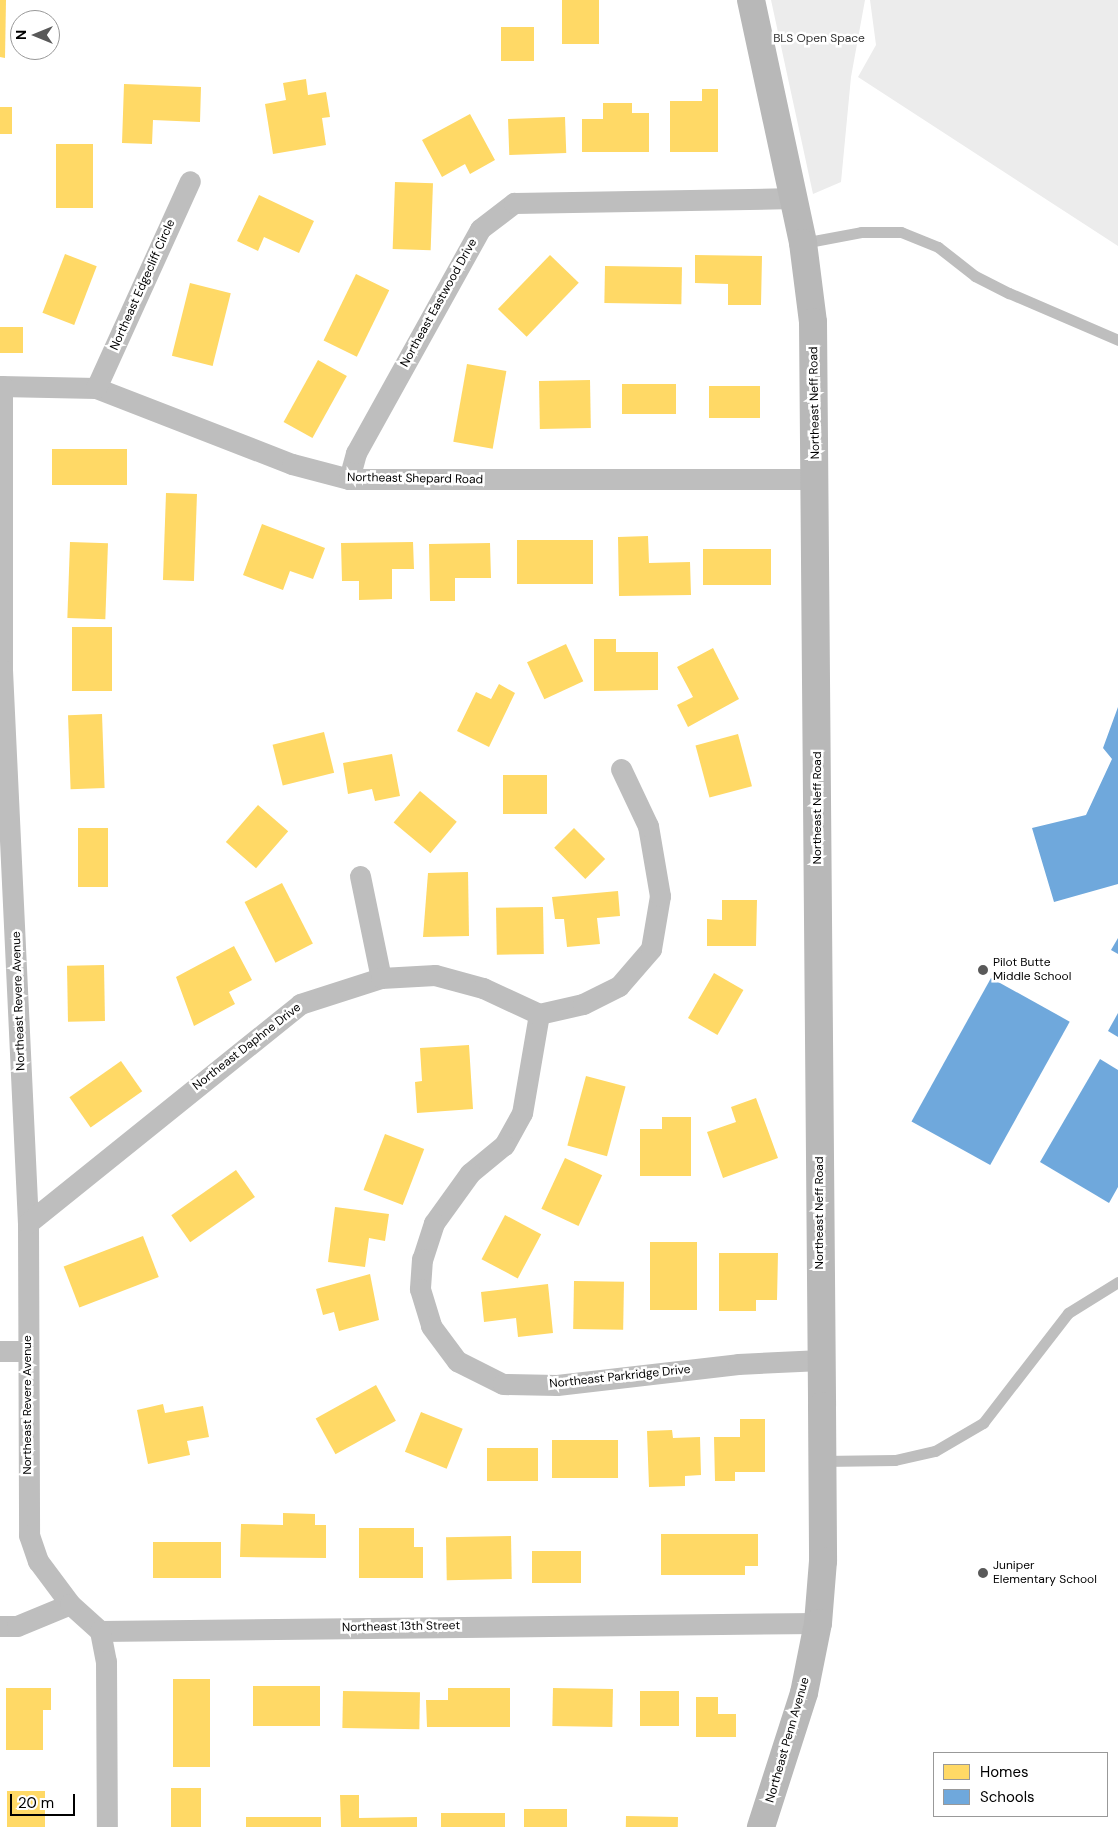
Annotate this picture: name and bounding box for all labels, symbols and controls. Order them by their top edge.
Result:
north arrow [10,10,60,60]
text: N [12,30,30,40]
park label: BLS Open Space [773,32,865,46]
street label: Northeast Edgecliff Circle [108,217,178,353]
street label: Northeast Eastwood Drive [398,236,480,370]
street label: Northeast Neff Road [807,346,823,460]
street label: Northeast Shepard Road [347,471,483,487]
street label: Northeast Neff Road [811,752,825,864]
street label: Northeast Revere Avenue [9,931,29,1071]
place label: Pilot Butte Middle School [993,956,1071,984]
marker: Pilot Butte Middle School [977,964,989,976]
street label: Northeast Daphne Drive [190,1000,304,1094]
street label: Northeast Neff Road [813,1157,827,1269]
street label: Northeast Revere Avenue [21,1335,35,1475]
street label: Northeast Parkridge Drive [549,1362,691,1392]
place label: Juniper Elementary School [993,1559,1097,1587]
marker: Juniper Elementary School [977,1567,989,1579]
street label: Northeast 13th Street [342,1619,460,1635]
street label: Northeast Penn Avenue [763,1676,813,1804]
legend [933,1752,1108,1817]
text: Homes [980,1762,1029,1782]
scale bar [12,1784,78,1816]
text: Schools [980,1787,1035,1807]
text: 20 m [18,1793,54,1813]

